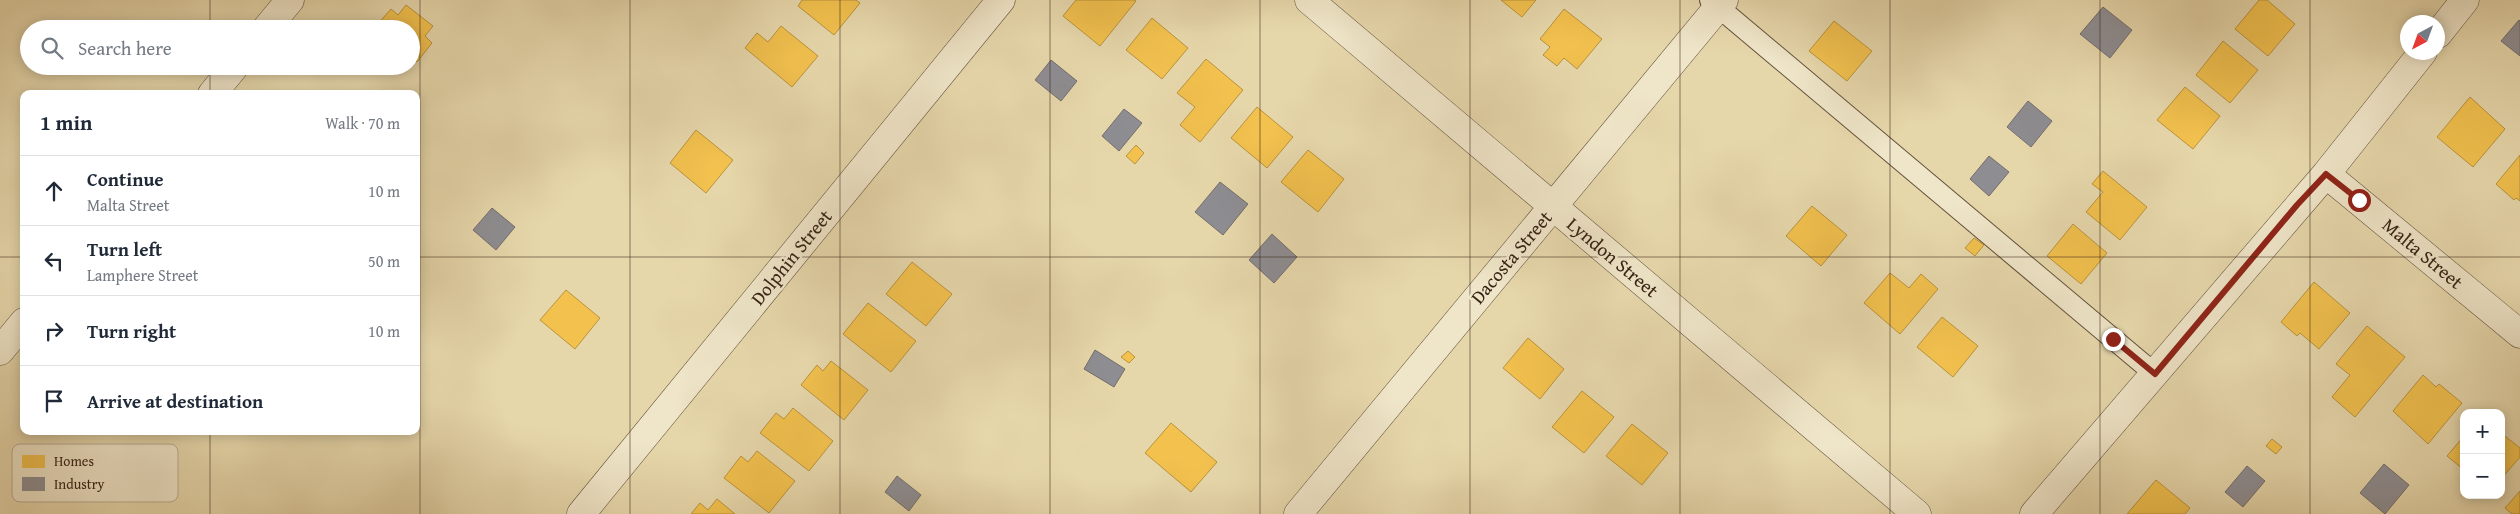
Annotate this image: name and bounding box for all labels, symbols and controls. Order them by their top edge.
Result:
north arrow [2400,15,2445,60]
search box [20,20,420,75]
icon: search [38,34,66,62]
text: Search here [78,34,172,62]
text: 1 min [40,107,92,138]
text: Walk · 70 m [325,111,400,135]
text: Continue [87,165,164,193]
icon: ahead [40,177,68,205]
text: 10 m [368,179,400,203]
route start [2348,189,2371,212]
text: Malta Street [87,193,169,217]
street label: Dolphin Street [744,203,838,311]
street label: Dacosta Street [1464,204,1559,310]
street label: Lyndon Street [1561,210,1665,304]
street label: Malta Street [2377,211,2470,295]
text: Turn left [87,235,162,263]
icon: left [40,247,68,275]
text: 50 m [368,249,400,273]
text: Lamphere Street [87,263,198,287]
icon: right [40,317,68,345]
text: Turn right [87,317,176,345]
text: 10 m [368,319,400,343]
route end [2102,328,2125,351]
icon: arrive [40,387,68,415]
text: Arrive at destination [87,387,263,415]
map controls [2460,409,2505,499]
button: + [2460,409,2505,454]
legend [12,444,178,502]
text: Homes [54,451,94,471]
button: − [2460,454,2505,499]
text: Industry [54,474,104,494]

